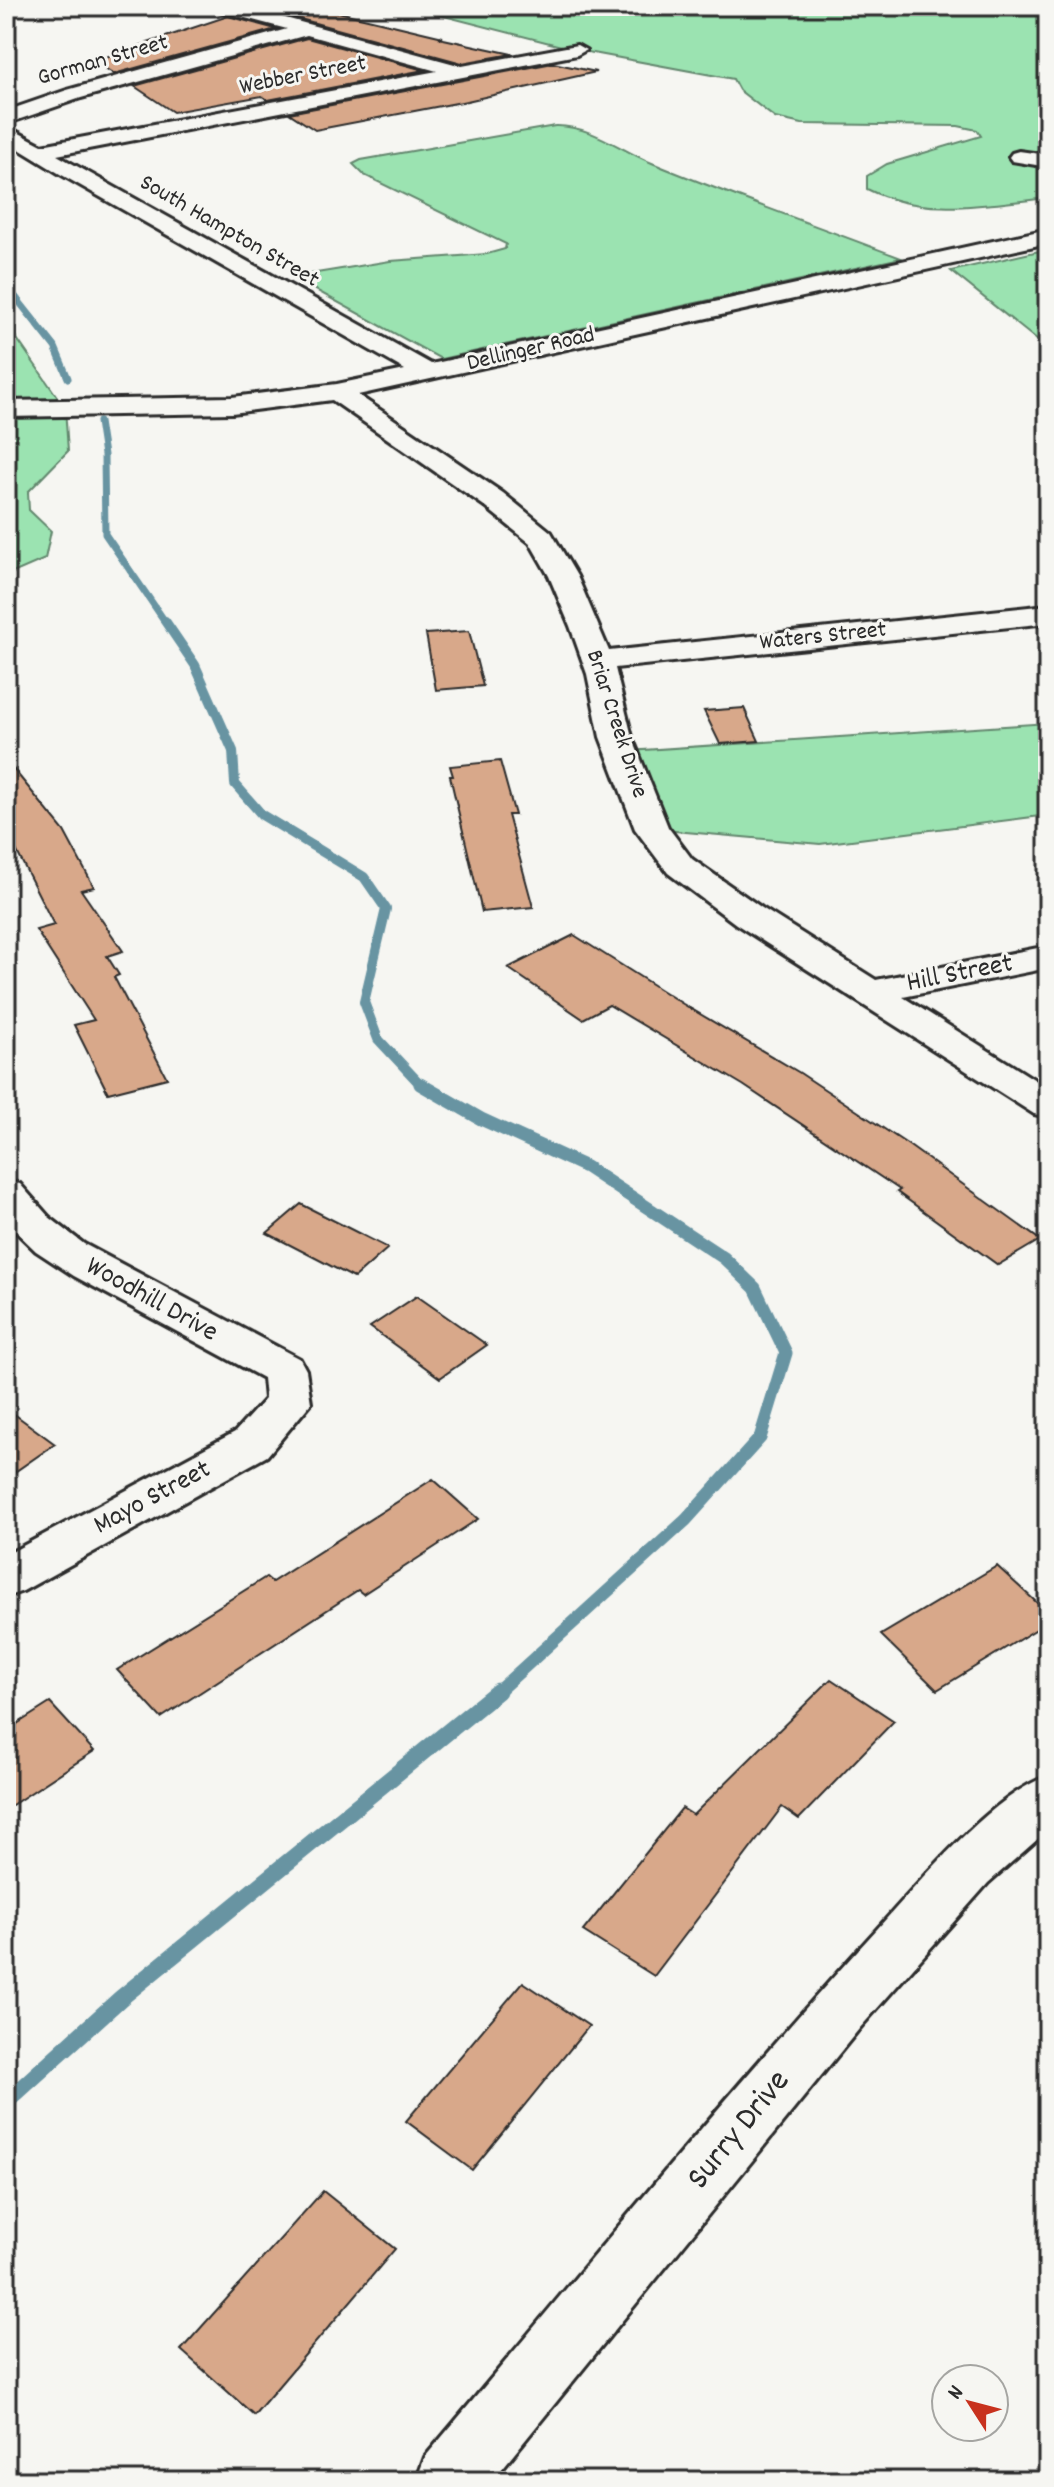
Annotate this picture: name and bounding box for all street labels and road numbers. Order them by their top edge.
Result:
street label: Gorman Street [34,26,172,96]
street label: Webber Street [237,47,369,105]
street label: South Hampton Street [133,167,325,297]
street label: Dellinger Road [464,319,598,381]
street label: Waters Street [758,613,888,661]
street label: Briar Creek Drive [576,646,656,802]
street label: Hill Street [904,945,1016,1005]
street label: Woodhill Drive [78,1248,224,1354]
street label: Mayo Street [87,1451,219,1547]
street label: Surry Drive [676,2060,804,2202]

